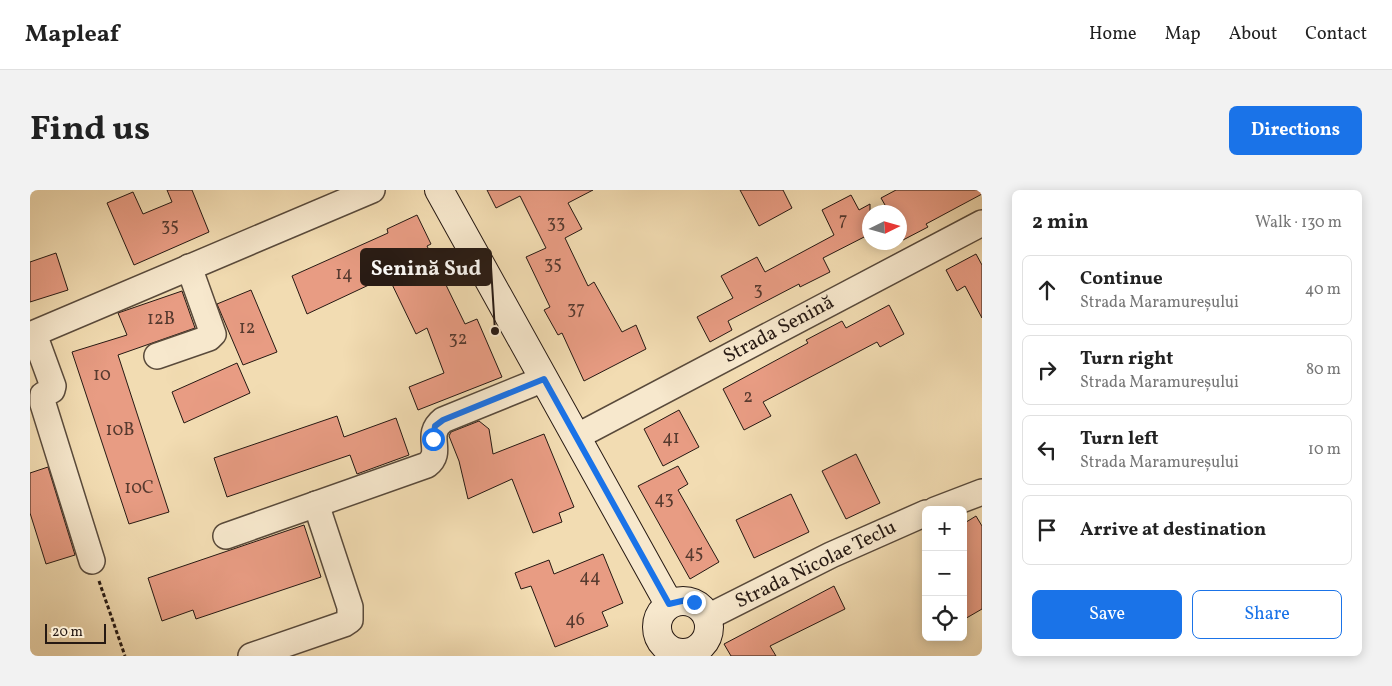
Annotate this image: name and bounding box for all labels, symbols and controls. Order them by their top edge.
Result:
text: Mapleaf [25,18,119,52]
text: Home [1089,22,1137,47]
text: Map [1165,22,1201,47]
text: About [1229,22,1277,47]
text: Contact [1305,22,1367,47]
text: Find us [30,106,150,154]
button: Directions [1229,106,1362,155]
north arrow [862,205,907,250]
house number: 7 [839,208,847,233]
text: 2 min [1032,208,1089,237]
house number: 33 [547,211,565,236]
text: Walk · 130 m [1255,212,1342,234]
house number: 35 [161,214,179,239]
callout: Senină Sud [361,249,491,285]
house number: 35 [544,252,562,277]
text: Senină Sud [371,255,481,284]
house number: 14 [335,262,353,287]
text: Continue [1080,266,1163,292]
icon: ahead [1033,276,1061,304]
house number: 3 [753,278,763,303]
text: 40 m [1305,279,1341,301]
street label: Strada Senină [719,289,839,371]
text: Strada Maramureșului [1080,292,1239,314]
house number: 37 [567,297,585,322]
house number: 12B [147,307,175,332]
house number: 12 [239,316,255,341]
house number: 32 [449,327,467,352]
text: Turn right [1080,346,1173,372]
icon: right [1033,356,1061,384]
text: 80 m [1306,359,1341,381]
house number: 10 [93,363,111,388]
text: Strada Maramureșului [1080,372,1239,394]
house number: 2 [743,385,753,410]
house number: 10B [105,418,135,443]
house number: 41 [662,426,680,451]
text: Turn left [1080,426,1159,452]
route start [422,428,445,451]
icon: left [1033,436,1061,464]
text: 10 m [1308,439,1341,461]
text: Strada Maramureșului [1080,452,1239,474]
house number: 10C [124,476,154,501]
house number: 43 [654,487,674,512]
map controls [922,506,967,641]
button: + [922,506,967,551]
street label: Strada Nicolae Teclu [731,514,901,616]
icon: arrive [1033,516,1061,544]
text: Arrive at destination [1080,517,1266,543]
house number: 45 [685,541,703,566]
button: − [922,551,967,596]
house number: 44 [579,565,601,590]
button: Save [1032,590,1182,639]
button: Share [1192,590,1342,639]
route end [683,591,706,614]
button: locate [922,596,967,641]
house number: 46 [565,608,585,633]
scale bar [45,621,106,644]
text: 20 m [52,623,83,642]

